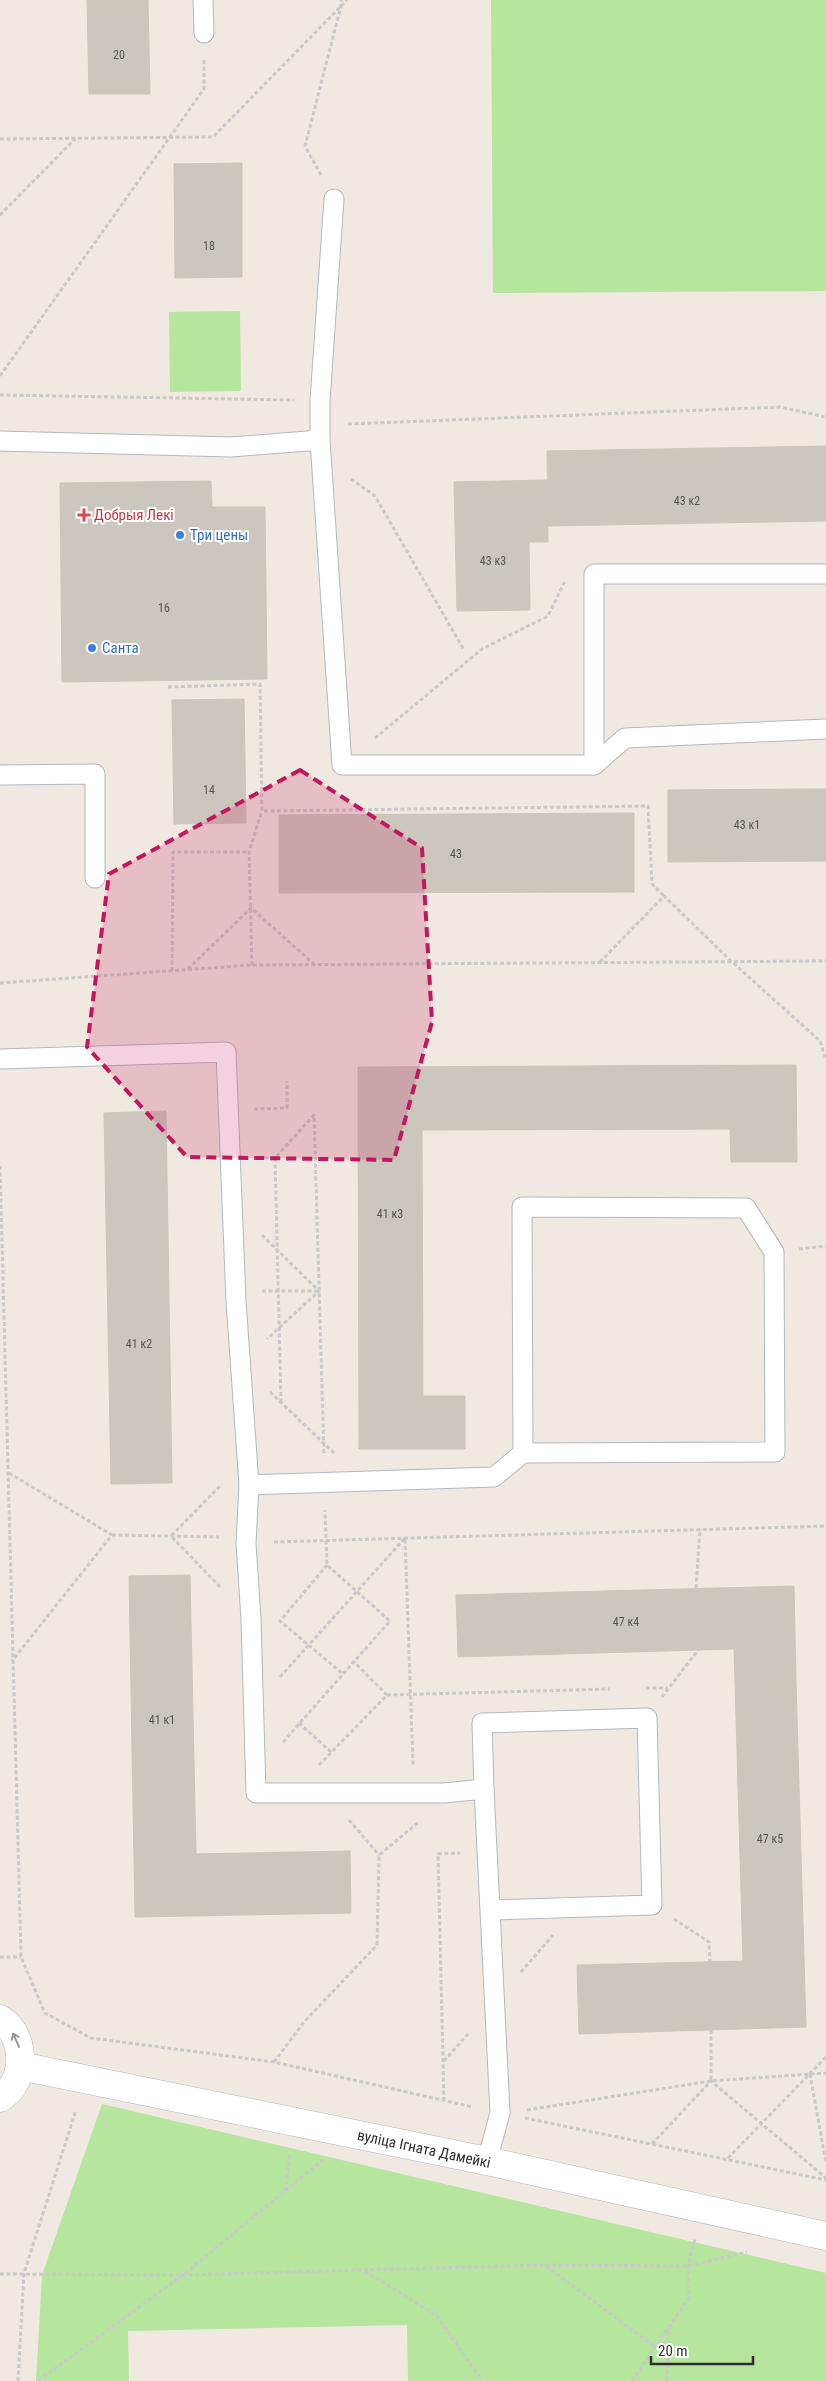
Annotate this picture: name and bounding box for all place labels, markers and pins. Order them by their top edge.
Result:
place label: Добрыя Лекі [94,506,174,524]
marker: Добрыя Лекі [78,509,90,521]
place label: Три цены [190,526,248,544]
marker: Три цены [174,529,186,541]
place label: Санта [102,639,139,657]
marker: Санта [86,642,98,654]

